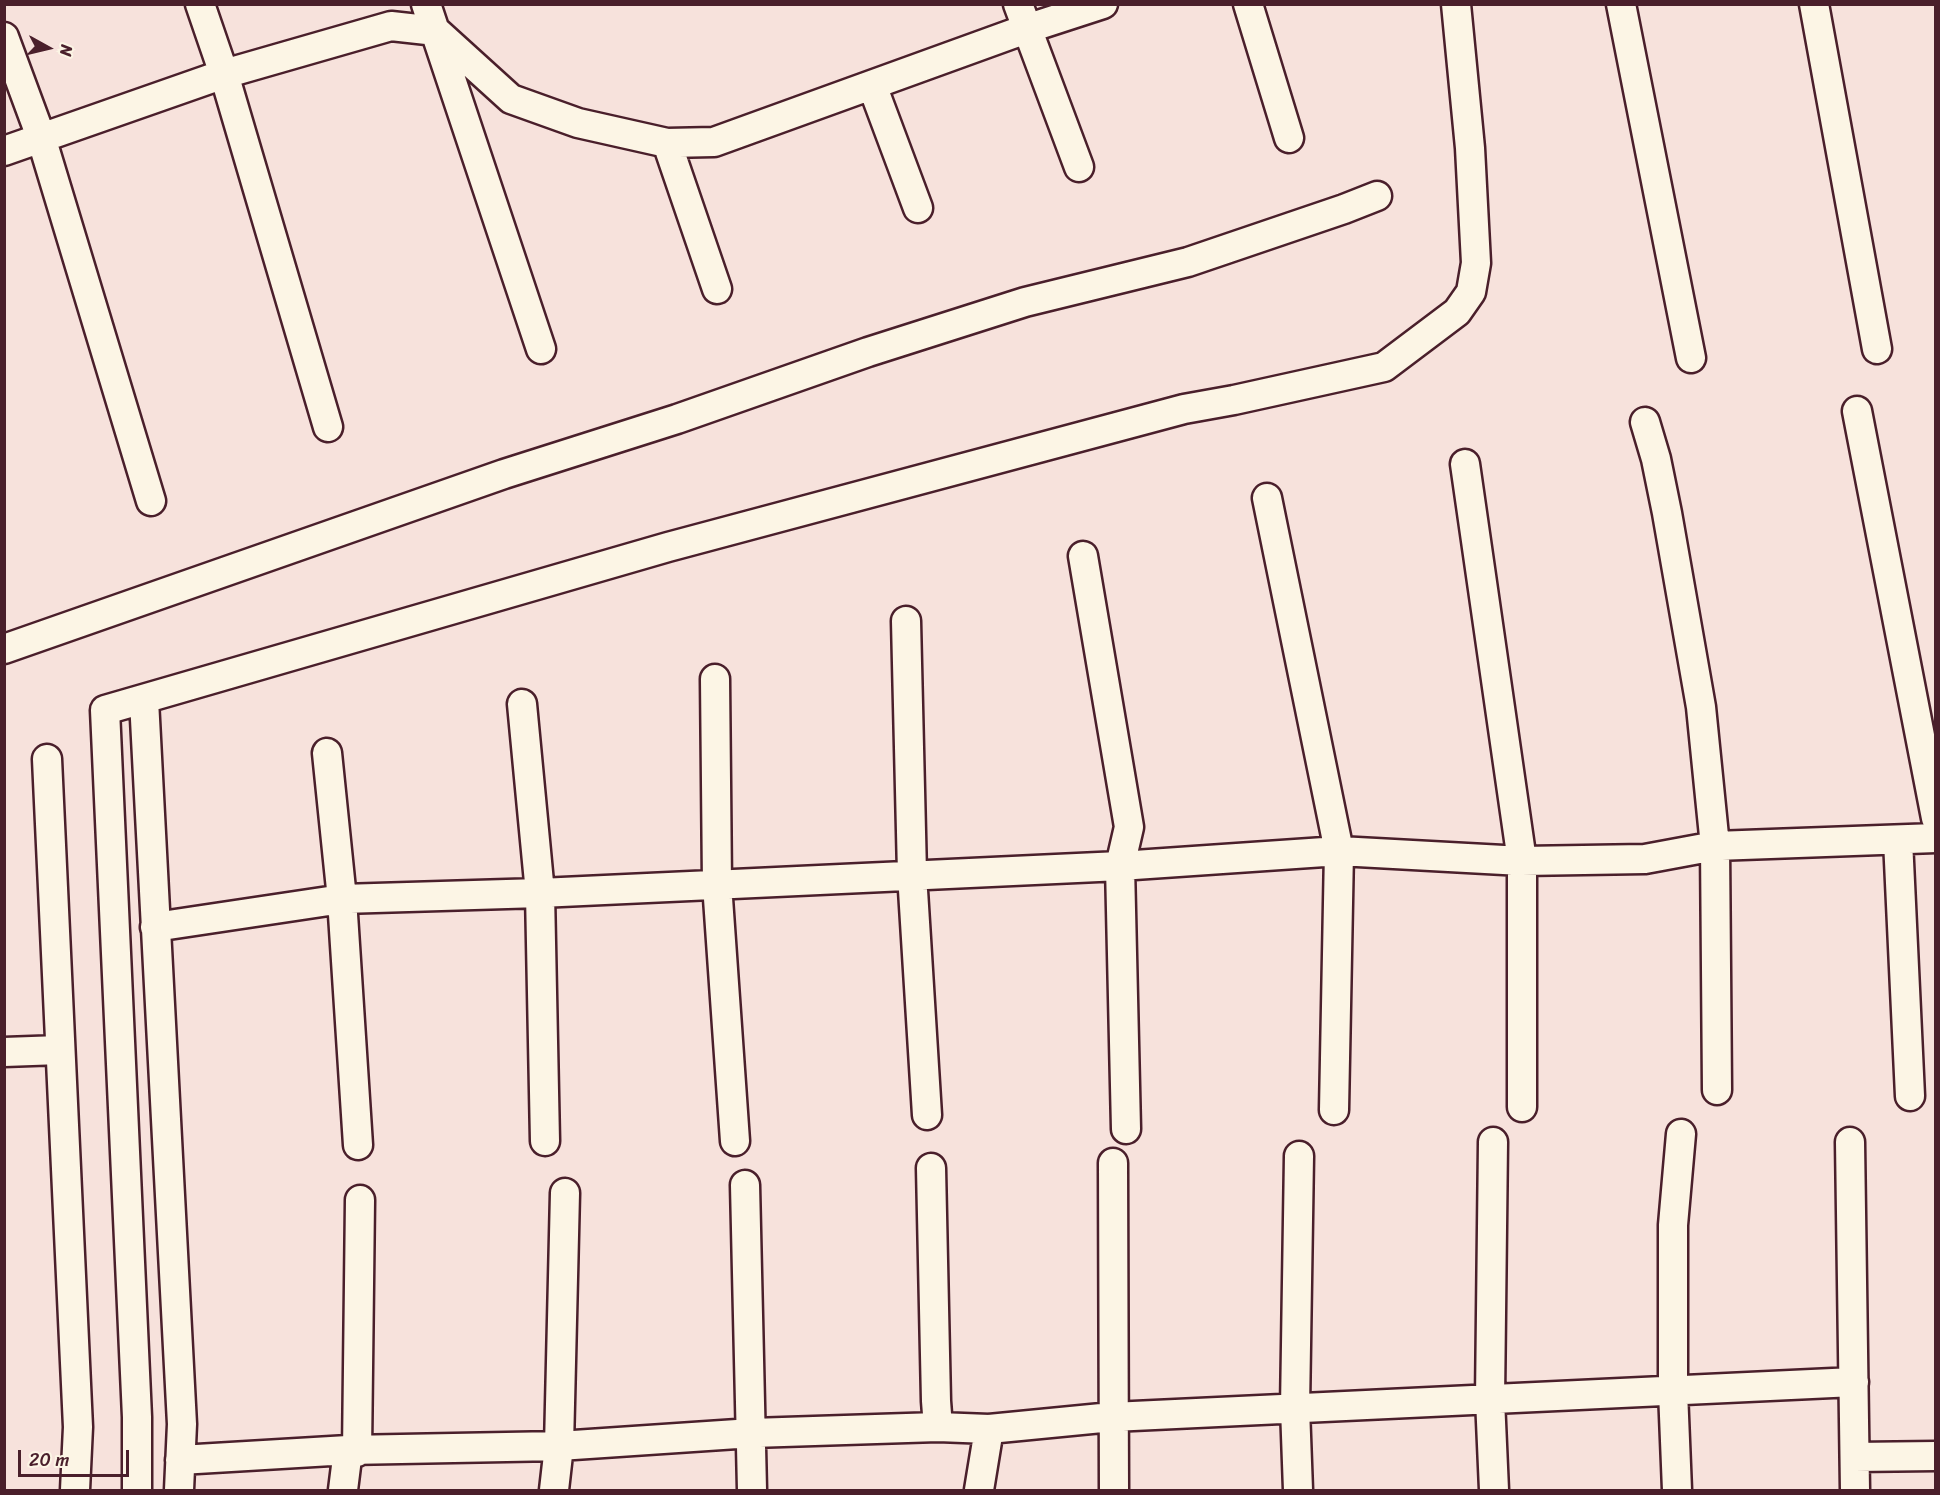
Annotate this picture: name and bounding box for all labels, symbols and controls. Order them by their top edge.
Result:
north arrow [18,18,78,78]
text: N [51,43,81,58]
scale bar [21,1438,132,1476]
text: 20 m [29,1444,69,1476]

